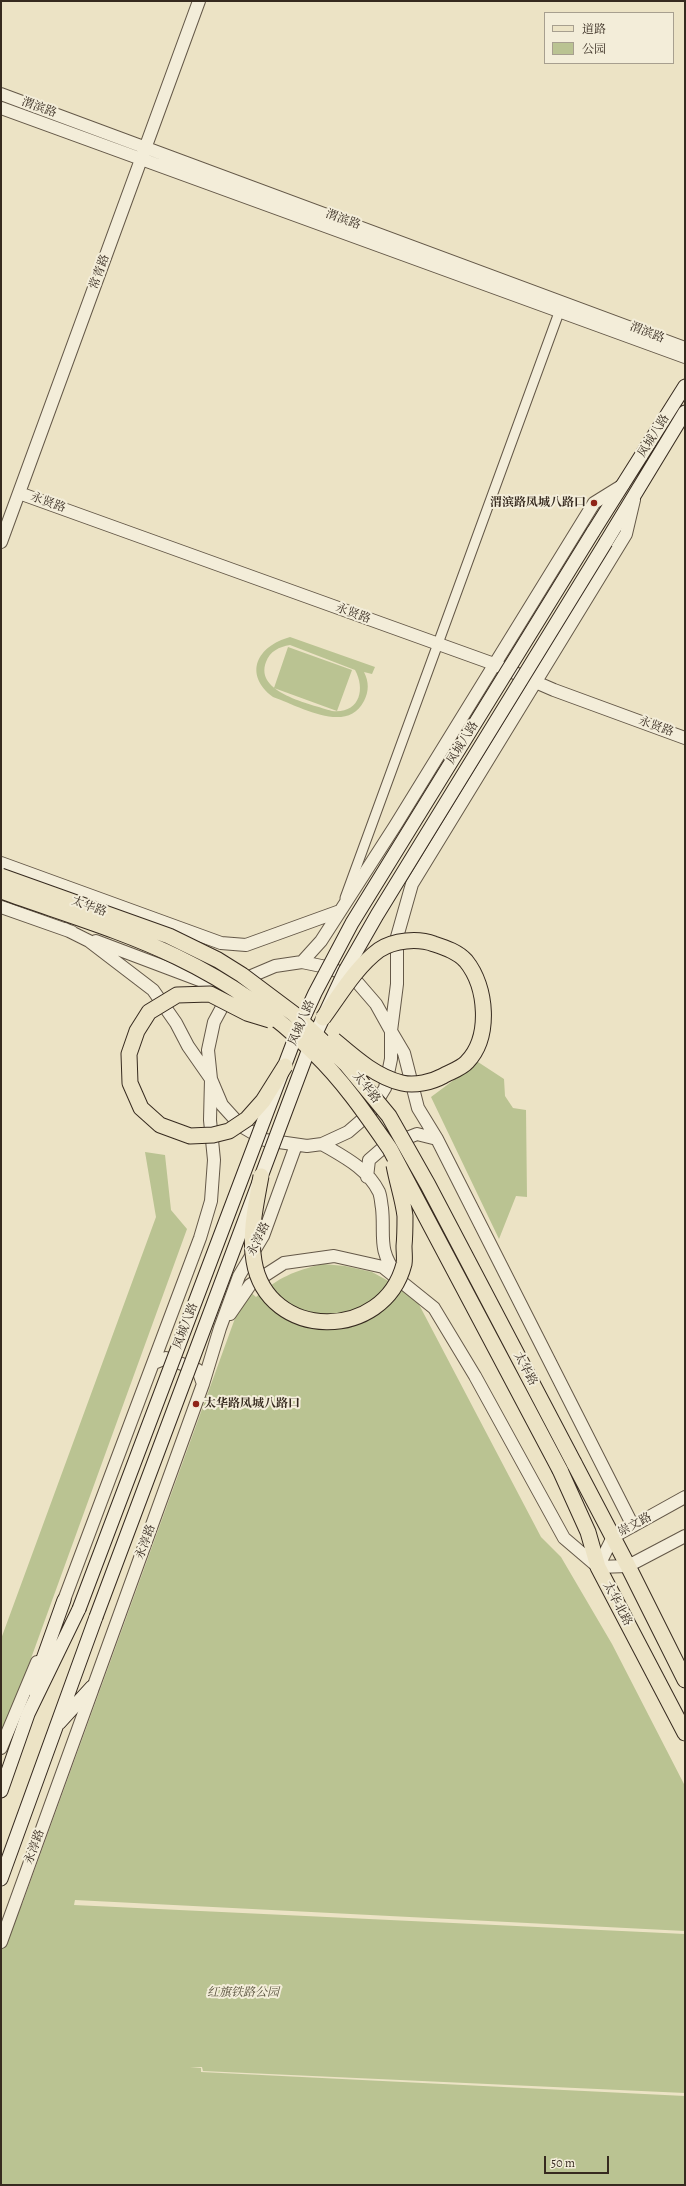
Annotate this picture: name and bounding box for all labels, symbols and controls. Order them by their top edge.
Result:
legend [544,12,674,64]
text: 道路 [582,21,606,37]
text: 公园 [582,41,606,57]
street label: 渭滨路 [20,95,58,121]
street label: 渭滨路 [324,207,362,233]
street label: 常青路 [87,253,113,291]
street label: 渭滨路 [628,320,666,346]
street label: 凤城八路 [635,412,673,460]
street label: 永贤路 [29,490,67,516]
place label: 渭滨路凤城八路口 [490,496,586,510]
marker: 渭滨路凤城八路口 [589,498,599,508]
street label: 永贤路 [334,601,372,627]
street label: 永贤路 [637,714,675,740]
street label: 凤城八路 [444,719,482,767]
street label: 太华路 [70,894,108,920]
street label: 凤城八路 [286,998,318,1048]
street label: 太华路 [349,1069,383,1107]
street label: 永淳路 [245,1220,273,1258]
street label: 凤城八路 [171,1301,201,1351]
street label: 太华路 [510,1350,540,1388]
place label: 太华路凤城八路口 [204,1397,300,1411]
marker: 太华路凤城八路口 [191,1399,201,1409]
street label: 崇文路 [616,1510,654,1540]
street label: 永淳路 [133,1523,159,1561]
street label: 太华北路 [599,1579,635,1629]
street label: 永淳路 [22,1828,48,1866]
park label: 红旗铁路公园 [207,1986,279,2000]
scale bar [546,2148,611,2174]
text: 50 m [551,2155,575,2171]

